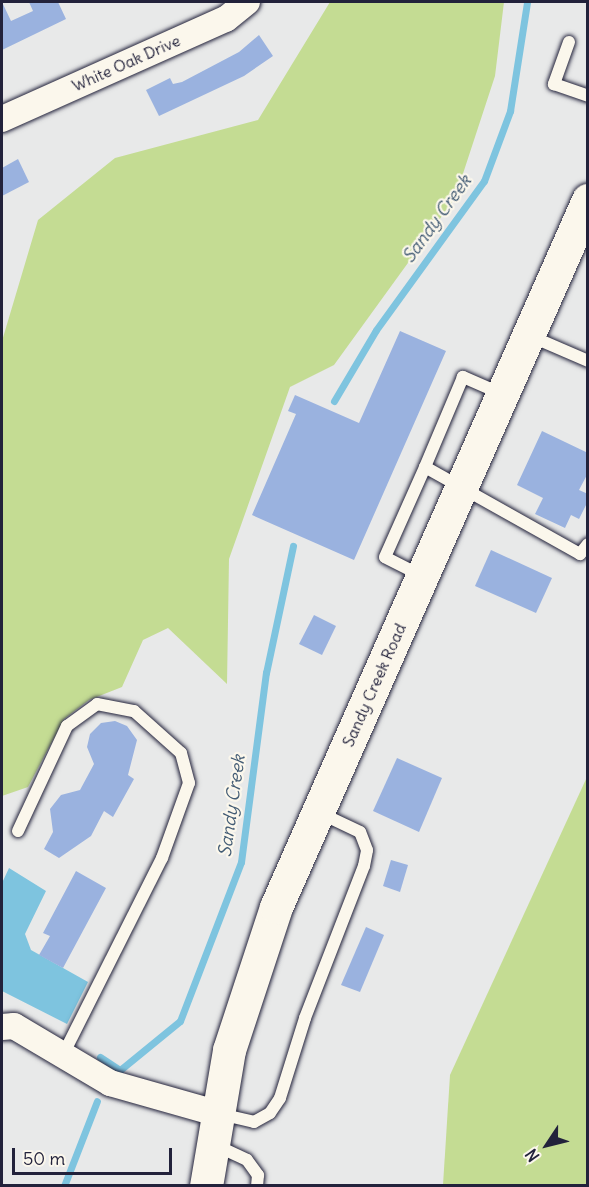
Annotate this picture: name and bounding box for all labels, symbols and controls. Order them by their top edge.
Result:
street label: White Oak Drive [69,31,183,95]
water label: Sandy Creek [398,171,476,267]
street label: Sandy Creek Road [338,620,410,750]
water label: Sandy Creek [214,754,250,858]
north arrow [517,1115,577,1175]
scale bar [15,1136,176,1174]
text: N [521,1145,544,1166]
text: 50 m [23,1147,65,1170]

